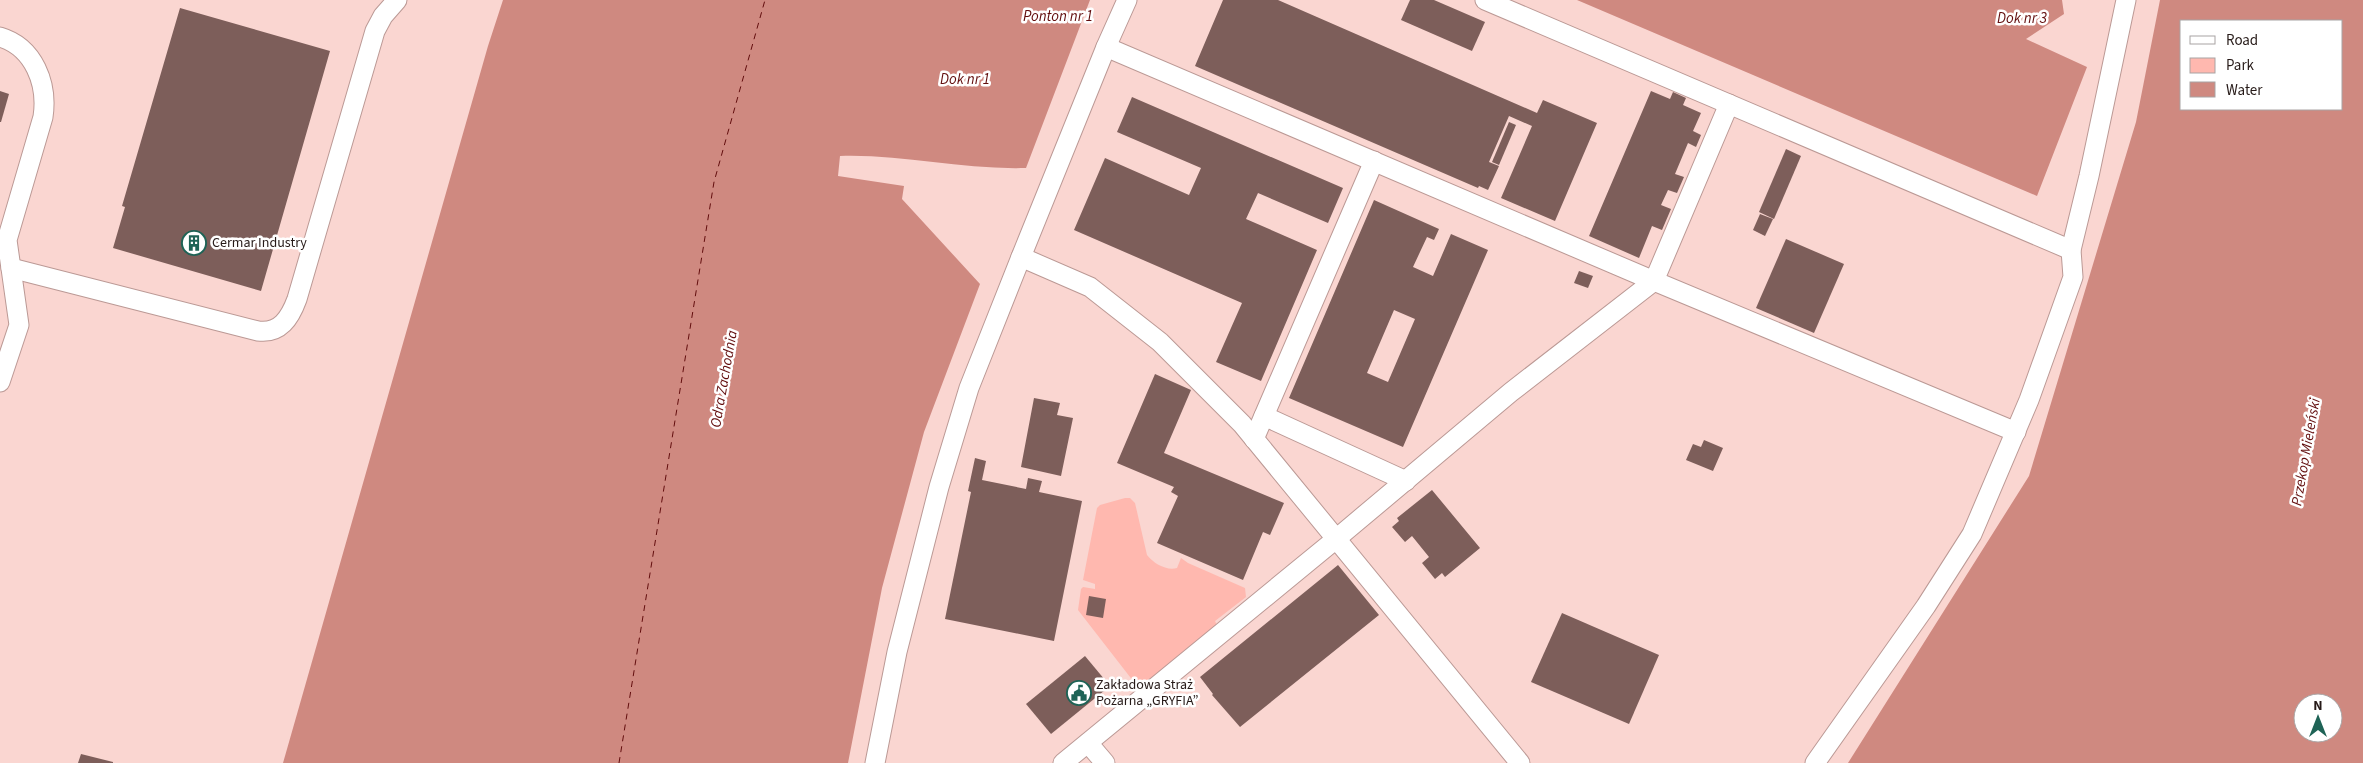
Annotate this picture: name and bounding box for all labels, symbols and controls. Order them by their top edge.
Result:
water label: Ponton nr 1 [1023,6,1093,27]
water label: Dok nr 3 [1997,8,2047,29]
legend [2180,20,2343,110]
text: Road [2226,30,2258,51]
text: Park [2226,55,2255,76]
water label: Dok nr 1 [940,69,990,90]
text: Water [2226,80,2263,101]
building icon: Cermar Industry [181,230,207,256]
place label: Cermar Industry [212,233,307,253]
water label: Odra Zachodnia [705,329,743,429]
water label: Przekop Mieleński [2286,396,2326,507]
place label: Zakładowa Straż Pożarna „GRYFIA” [1096,675,1198,711]
public building icon: Zakładowa Straż Pożarna „GRYFIA” [1066,680,1092,706]
north arrow [2293,693,2343,743]
text: N [2313,696,2323,716]

